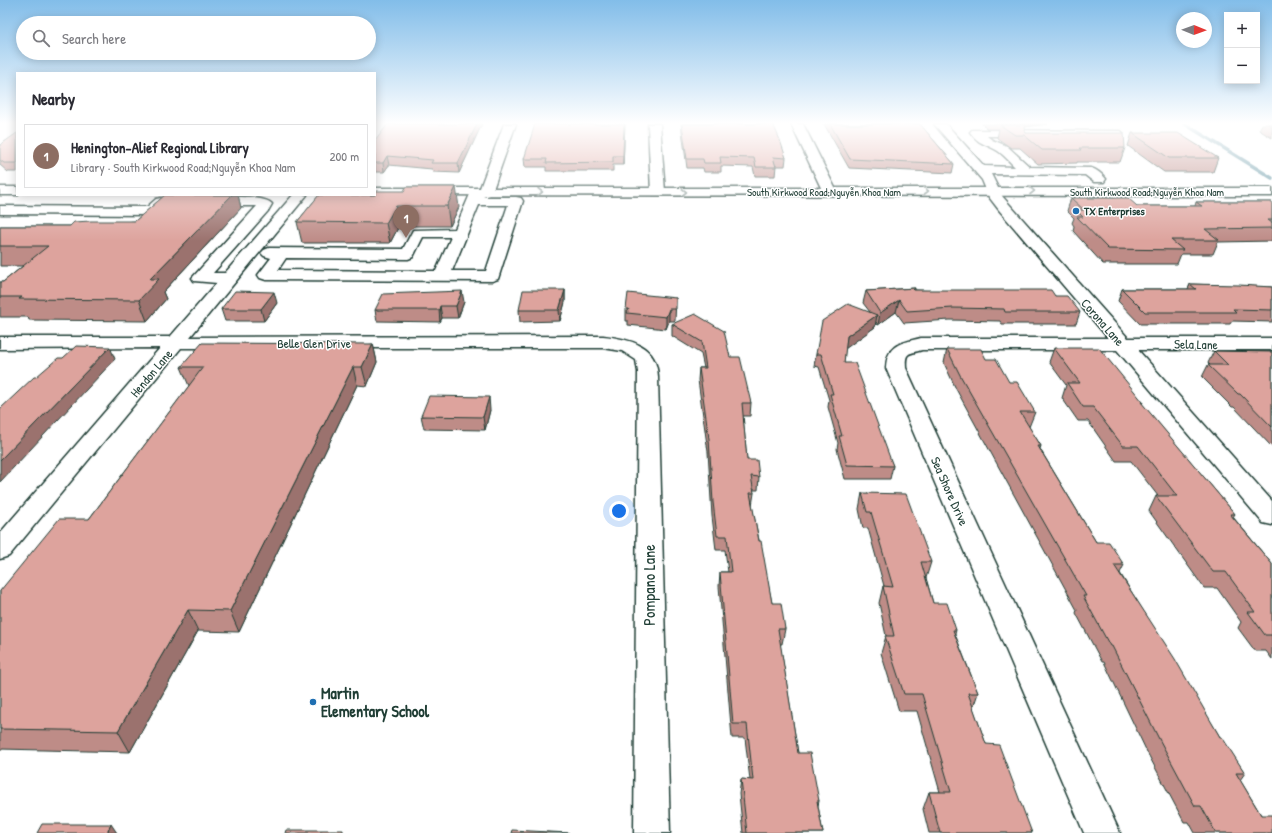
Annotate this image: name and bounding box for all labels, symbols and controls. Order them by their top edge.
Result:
north arrow [1176,12,1212,48]
map controls [1224,12,1260,84]
button: + [1224,12,1260,48]
search box [16,16,376,60]
icon: search [30,27,52,49]
text: Search here [62,28,126,49]
button: − [1224,48,1260,84]
text: Nearby [32,87,75,110]
text: Henington-Alief Regional Library [71,137,249,158]
text: 1 [44,147,48,165]
text: 200 m [329,147,359,165]
text: Library · South Kirkwood Road;Nguyễn Khoa Nam [71,158,295,176]
street label: South Kirkwood Road;Nguyễn Khoa Nam [747,185,902,199]
street label: South Kirkwood Road;Nguyễn Khoa Nam [1070,185,1225,199]
one-way arrow [923,187,929,195]
one-way arrow [1029,187,1035,195]
one-way arrow [537,188,543,196]
one-way arrow [681,188,687,196]
place label: TX Enterprises [1083,204,1146,219]
pin: 1 [393,205,419,238]
marker: TX Enterprises [1071,206,1081,216]
street label: Corona Lane [1077,294,1129,350]
street label: Belle Glen Drive [277,334,351,352]
street label: Sela Lane [1174,335,1218,353]
street label: Hendon Lane [126,345,176,401]
street label: Sea Shore Drive [927,454,973,528]
your location [609,501,629,521]
street label: Pompano Lane [638,544,660,626]
place label: Martin Elementary School [321,682,430,723]
marker: Martin Elementary School [308,697,318,707]

